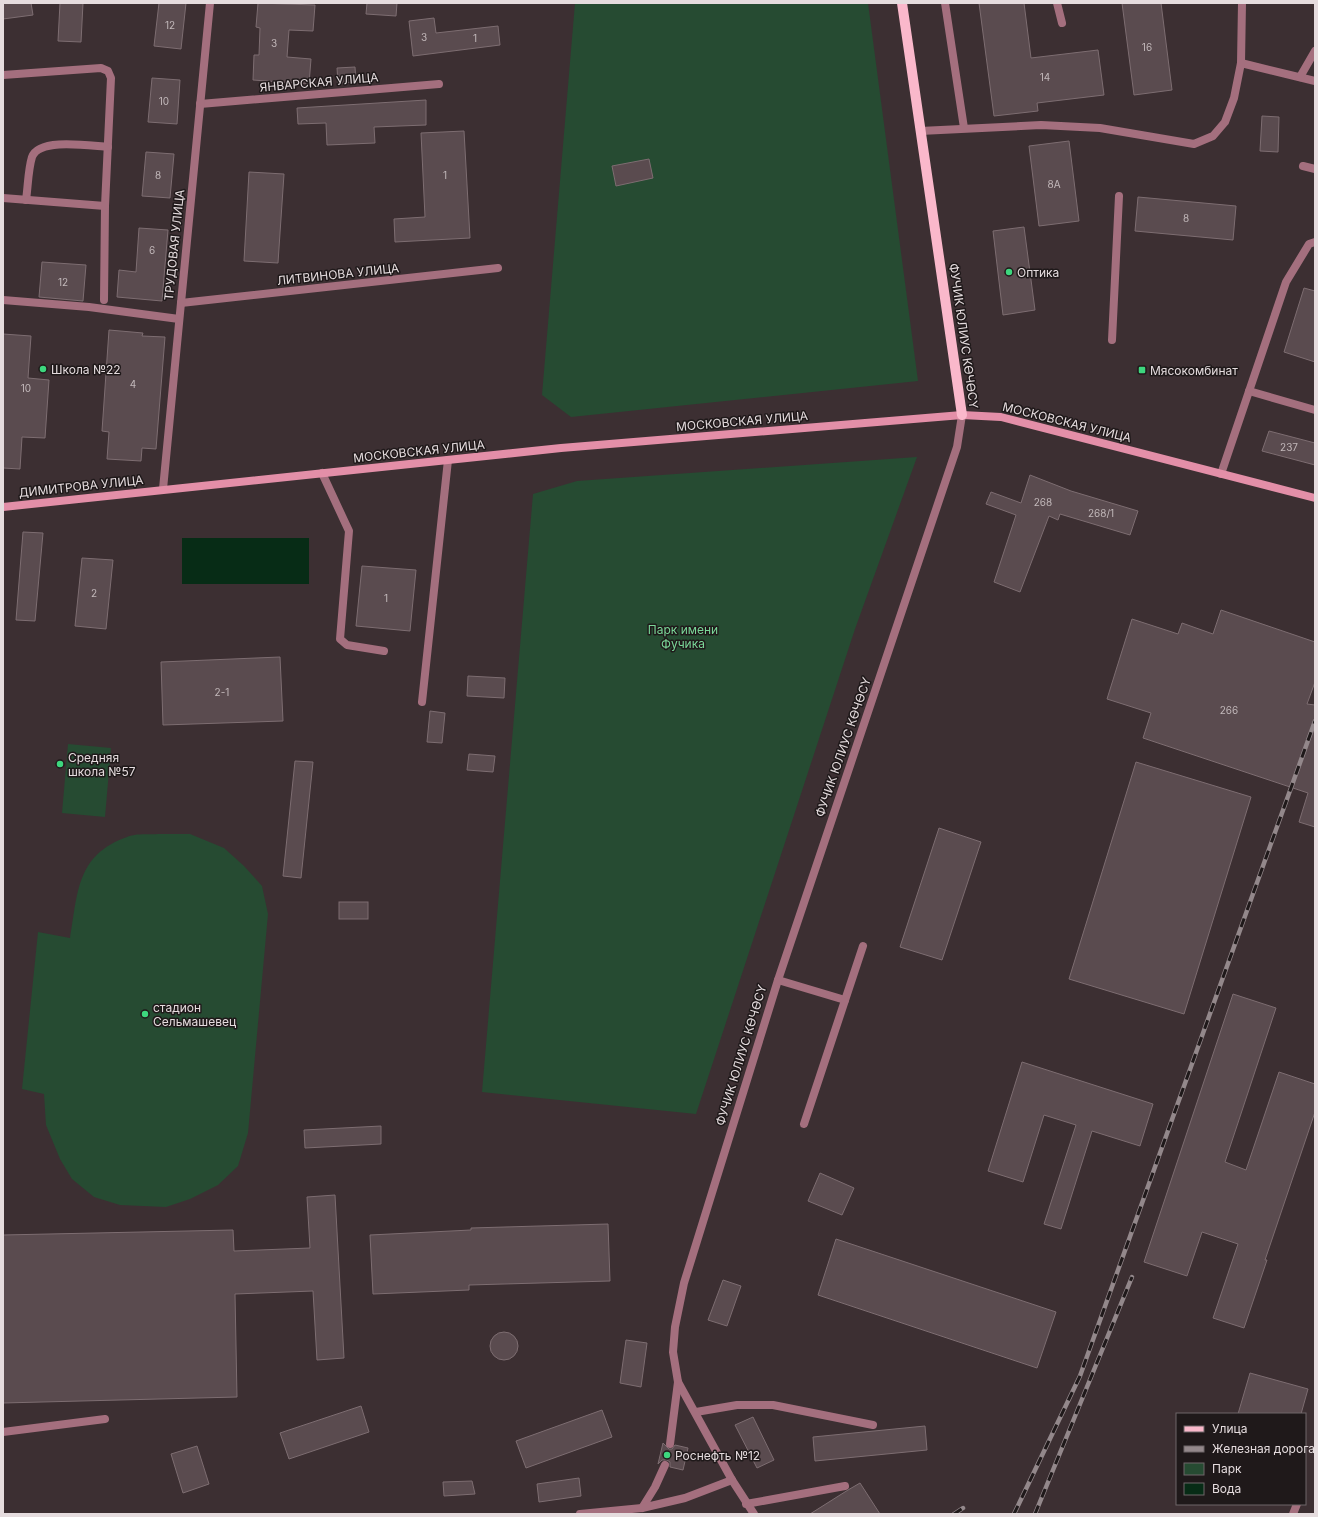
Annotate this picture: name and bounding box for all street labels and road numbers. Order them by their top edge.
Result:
street label: ЯНВАРСКАЯ УЛИЦА [259,69,379,95]
street label: ТРУДОВАЯ УЛИЦА [161,189,187,301]
street label: ЛИТВИНОВА УЛИЦА [276,260,400,288]
street label: ФУЧИК ЮЛИУС КӨЧӨСҮ [946,262,982,410]
street label: МОСКОВСКАЯ УЛИЦА [1001,399,1133,445]
street label: МОСКОВСКАЯ УЛИЦА [676,408,808,434]
street label: МОСКОВСКАЯ УЛИЦА [352,437,486,465]
street label: ДИМИТРОВА УЛИЦА [18,472,144,500]
street label: ФУЧИК ЮЛИУС КӨЧӨСҮ [812,675,874,819]
street label: ФУЧИК ЮЛИУС КӨЧӨСҮ [712,983,770,1127]

